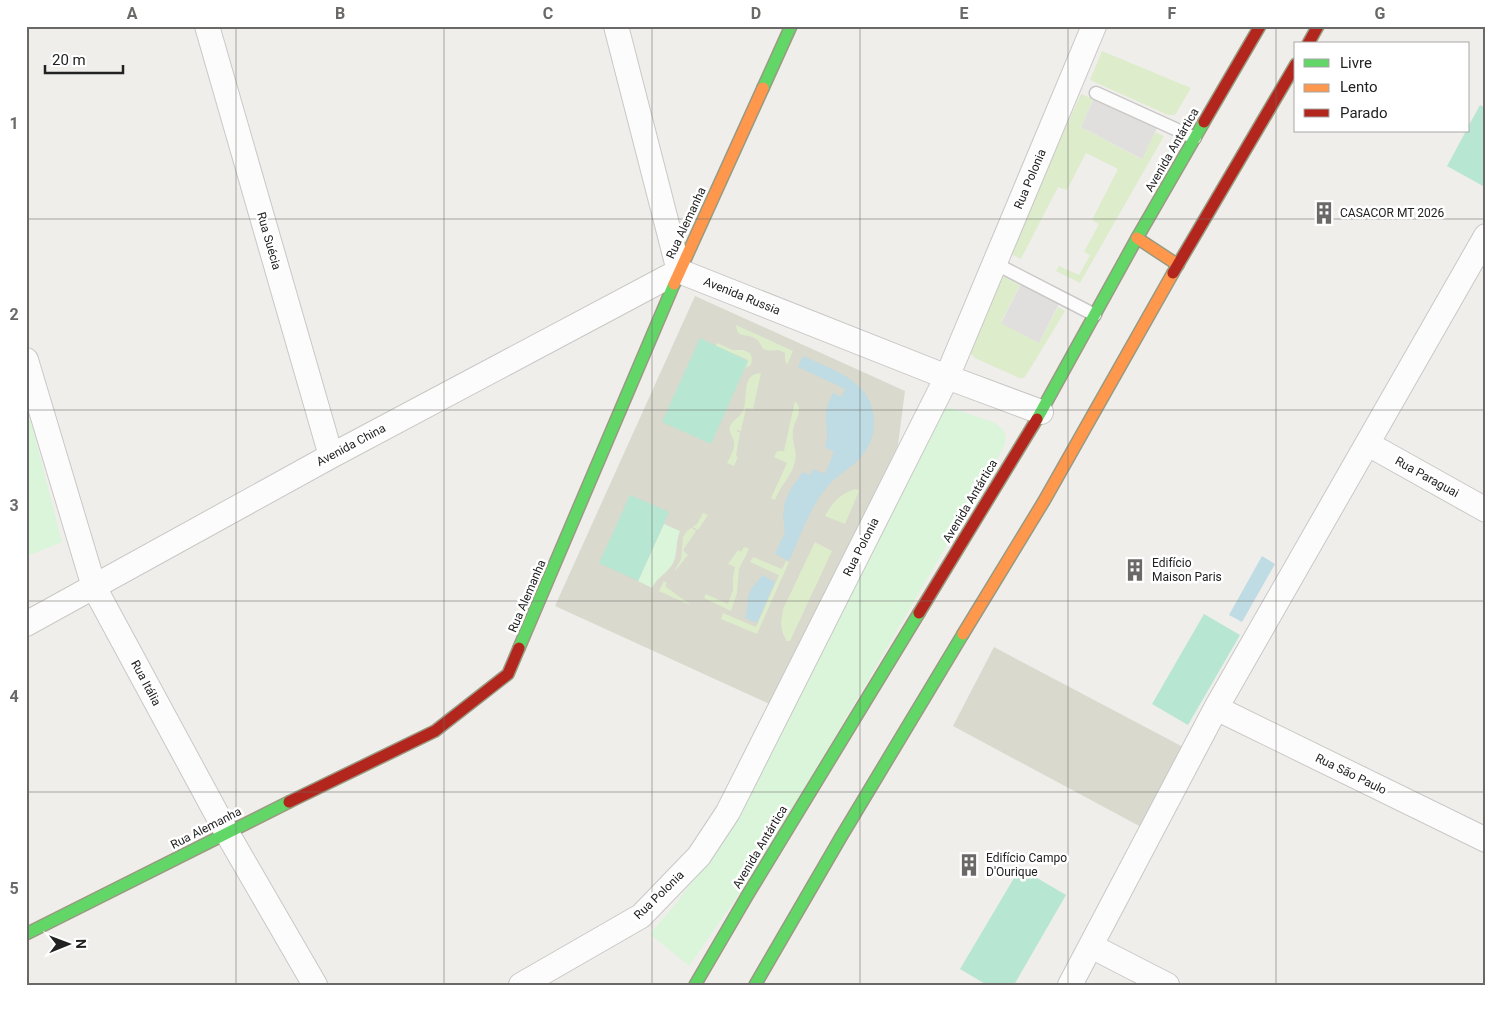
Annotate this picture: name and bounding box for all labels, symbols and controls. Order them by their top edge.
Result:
text: A [127,4,138,23]
text: B [335,4,345,23]
text: C [543,4,553,23]
text: D [751,4,761,23]
text: E [960,4,969,23]
text: F [1168,4,1177,23]
text: G [1375,4,1386,23]
scale bar [45,42,122,74]
legend [1294,42,1470,132]
text: 20 m [52,51,86,69]
text: Livre [1340,54,1372,72]
text: Lento [1340,78,1378,96]
text: Parado [1340,104,1388,122]
street label: Avenida Antártica [1142,106,1202,194]
text: 1 [9,114,19,133]
street label: Rua Polonia [1011,147,1049,211]
street label: Rua Alemanha [663,185,709,261]
building icon: CASACOR MT 2026 [1311,200,1337,226]
place label: CASACOR MT 2026 [1340,206,1444,220]
street label: Rua Suécia [254,211,284,271]
street label: Avenida Russia [702,274,782,318]
text: 2 [9,305,19,324]
street label: Avenida China [314,421,388,469]
street label: Rua Paraguai [1393,454,1461,500]
street label: Avenida Antártica [940,457,1000,545]
text: 3 [9,496,19,515]
street label: Rua Polonia [840,515,882,579]
place label: Edifício Maison Paris [1152,556,1222,584]
building icon: Edifício Maison Paris [1122,557,1148,583]
street label: Rua Alemanha [505,558,549,634]
street label: Rua Itália [128,658,164,708]
text: 4 [9,687,19,706]
street label: Rua São Paulo [1313,751,1389,797]
street label: Avenida Antártica [730,803,790,891]
street label: Rua Alemanha [168,804,244,852]
place label: Edifício Campo D'Ourique [986,851,1067,879]
building icon: Edifício Campo D'Ourique [956,852,982,878]
street label: Rua Polonia [631,868,687,922]
text: 5 [9,879,19,898]
north arrow [42,918,92,968]
text: N [73,939,89,949]

